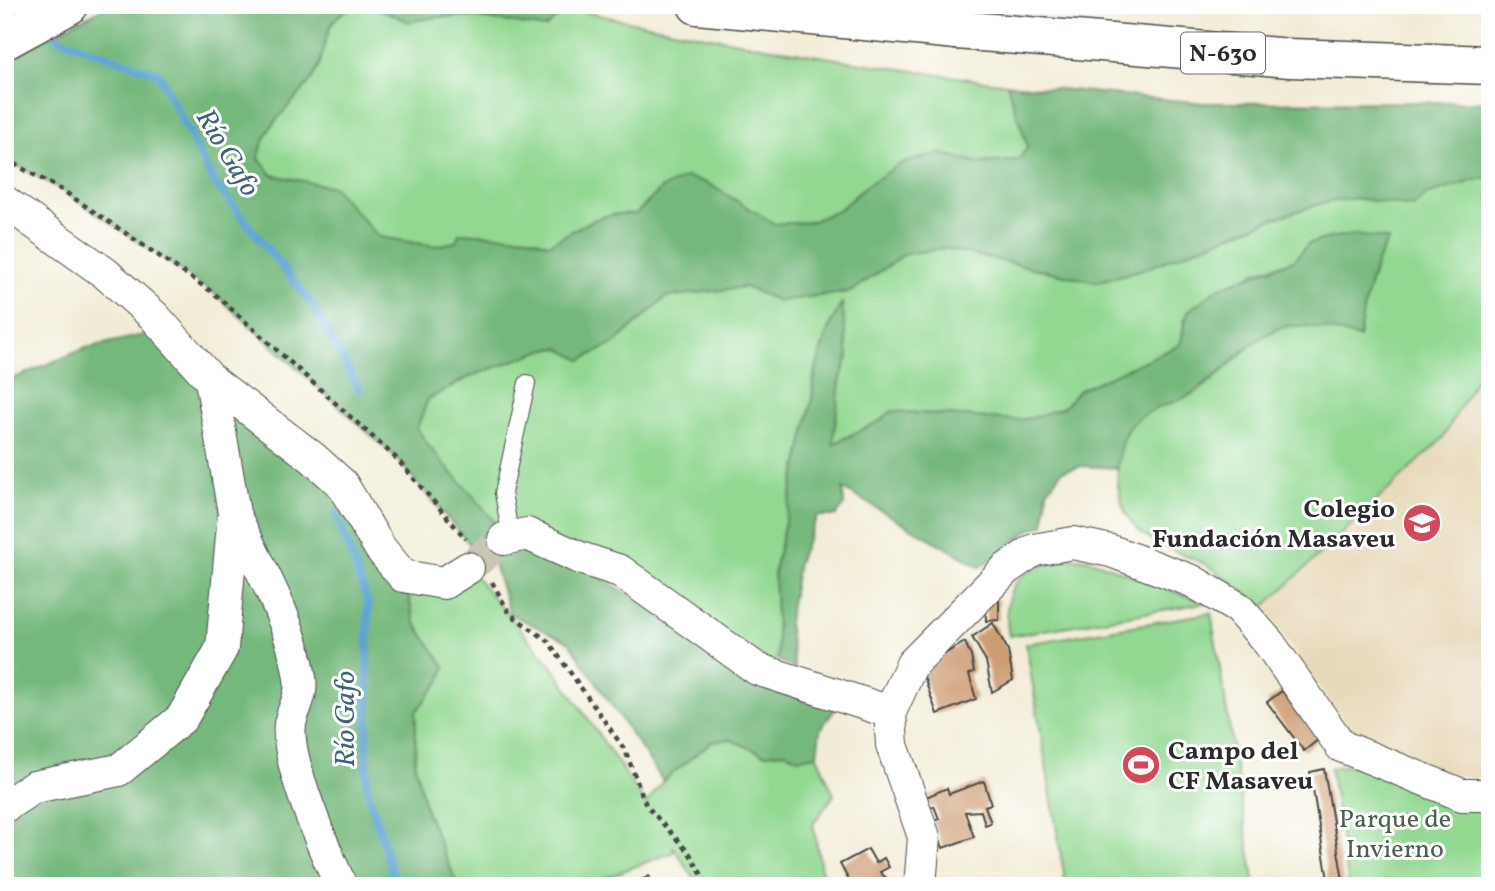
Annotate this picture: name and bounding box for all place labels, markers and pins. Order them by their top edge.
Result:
place label: Colegio Fundación Masaveu [1152,492,1395,558]
school or university icon: Colegio Fundación Masaveu [1401,502,1443,544]
place label: Campo del CF Masaveu [1168,734,1313,800]
sports icon: Campo del CF Masaveu [1120,744,1162,786]

